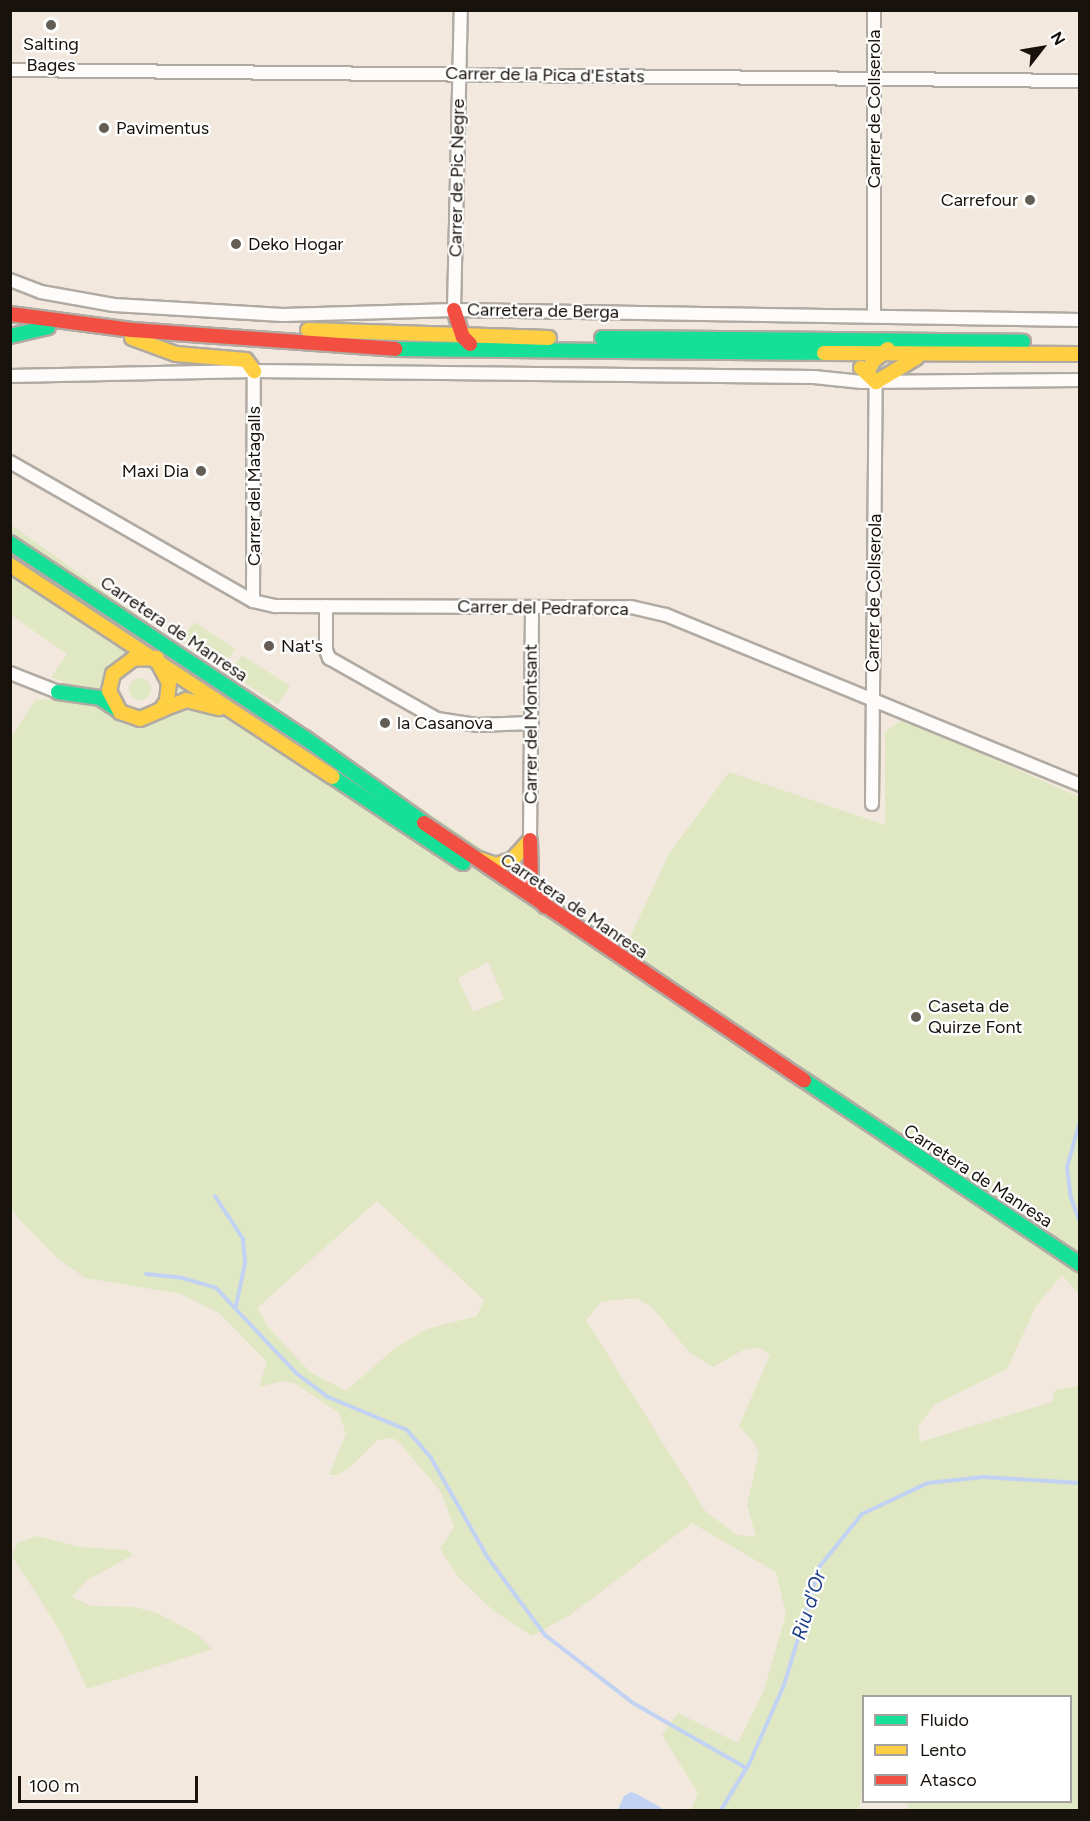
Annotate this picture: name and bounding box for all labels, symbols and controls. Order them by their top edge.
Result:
marker: Salting Bages [44,18,58,32]
north arrow [1012,18,1072,78]
text: N [1047,28,1069,49]
street label: Carrer de Collserola [863,30,885,188]
place label: Salting Bages [23,34,79,76]
street label: Carrer de la Pica d'Estats [445,62,645,88]
street label: Carrer de Pic Negre [445,99,469,257]
place label: Pavimentus [116,117,209,139]
marker: Pavimentus [97,121,111,135]
place label: Carrefour [941,189,1018,211]
marker: Carrefour [1023,193,1037,207]
place label: Deko Hogar [248,233,343,255]
marker: Deko Hogar [229,237,243,251]
street label: Carretera de Berga [467,299,619,323]
street label: Carrer del Matagalls [243,406,265,566]
place label: Maxi Dia [122,460,189,482]
marker: Maxi Dia [194,464,208,478]
street label: Carrer de Collserola [862,513,886,673]
street label: Carretera de Manresa [96,572,252,686]
street label: Carrer del Pedraforca [457,596,629,620]
place label: Nat's [281,635,323,657]
marker: Nat's [262,639,276,653]
street label: Carrer del Montsant [520,644,542,804]
place label: la Casanova [397,712,493,734]
marker: la Casanova [378,716,392,730]
street label: Carretera de Manresa [496,849,652,963]
place label: Caseta de Quirze Font [928,996,1022,1038]
marker: Caseta de Quirze Font [909,1010,923,1024]
street label: Carretera de Manresa [899,1120,1057,1232]
water label: Riu d'Or [787,1567,831,1643]
legend [862,1695,1072,1803]
text: Fluido [920,1709,969,1731]
text: Lento [920,1739,966,1761]
scale bar [21,1764,201,1802]
text: Atasco [920,1769,977,1791]
text: 100 m [29,1775,79,1797]

